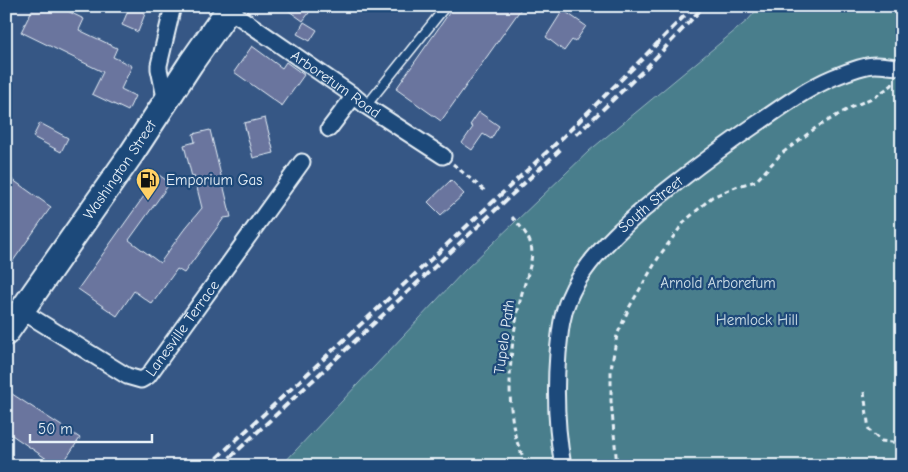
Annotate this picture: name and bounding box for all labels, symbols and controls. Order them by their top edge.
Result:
street label: Arboretum Road [287,46,384,122]
street label: Washington Street [79,116,160,223]
fuel station icon: Emporium Gas [135,167,161,201]
place label: Emporium Gas [166,171,263,189]
street label: South Street [614,172,687,237]
park label: Arnold Arboretum [660,274,776,292]
street label: Lanesville Terrace [142,276,223,380]
street label: Tupelo Path [490,299,518,375]
park label: Hemlock Hill [716,311,798,329]
scale bar [30,412,152,444]
text: 50 m [38,420,73,438]

